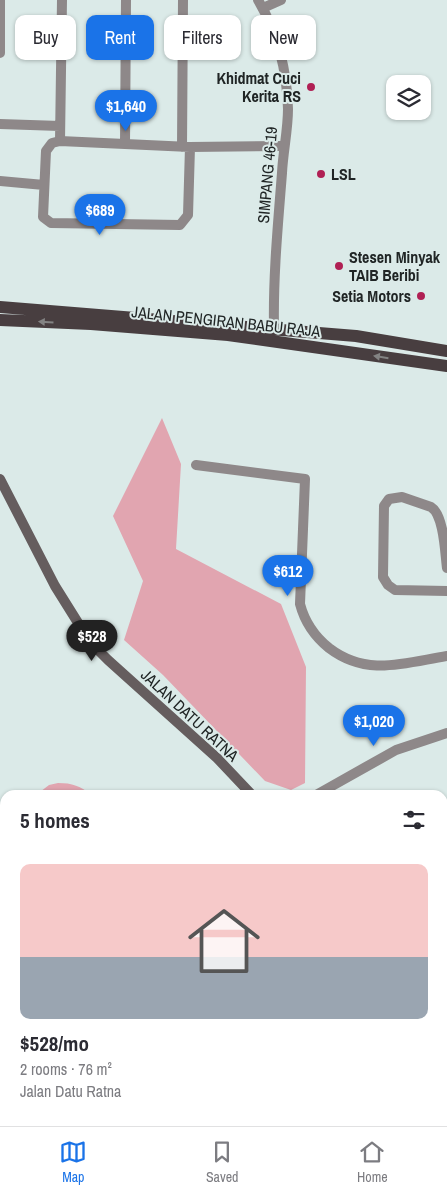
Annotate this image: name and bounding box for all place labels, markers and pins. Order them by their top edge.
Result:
place label: Khidmat Cuci Kerita RS [216,67,301,107]
marker: Khidmat Cuci Kerita RS [305,81,317,93]
pin: $1,640 [85,90,167,132]
place label: LSL [331,163,356,185]
marker: LSL [315,168,327,180]
pin: $689 [70,194,130,236]
place label: Stesen Minyak TAIB Beribi [349,246,441,286]
marker: Stesen Minyak TAIB Beribi [333,260,345,272]
place label: Setia Motors [332,285,411,307]
marker: Setia Motors [415,290,427,302]
pin: $612 [258,554,318,597]
pin: $528 [62,620,122,662]
pin: $1,020 [333,704,415,747]

